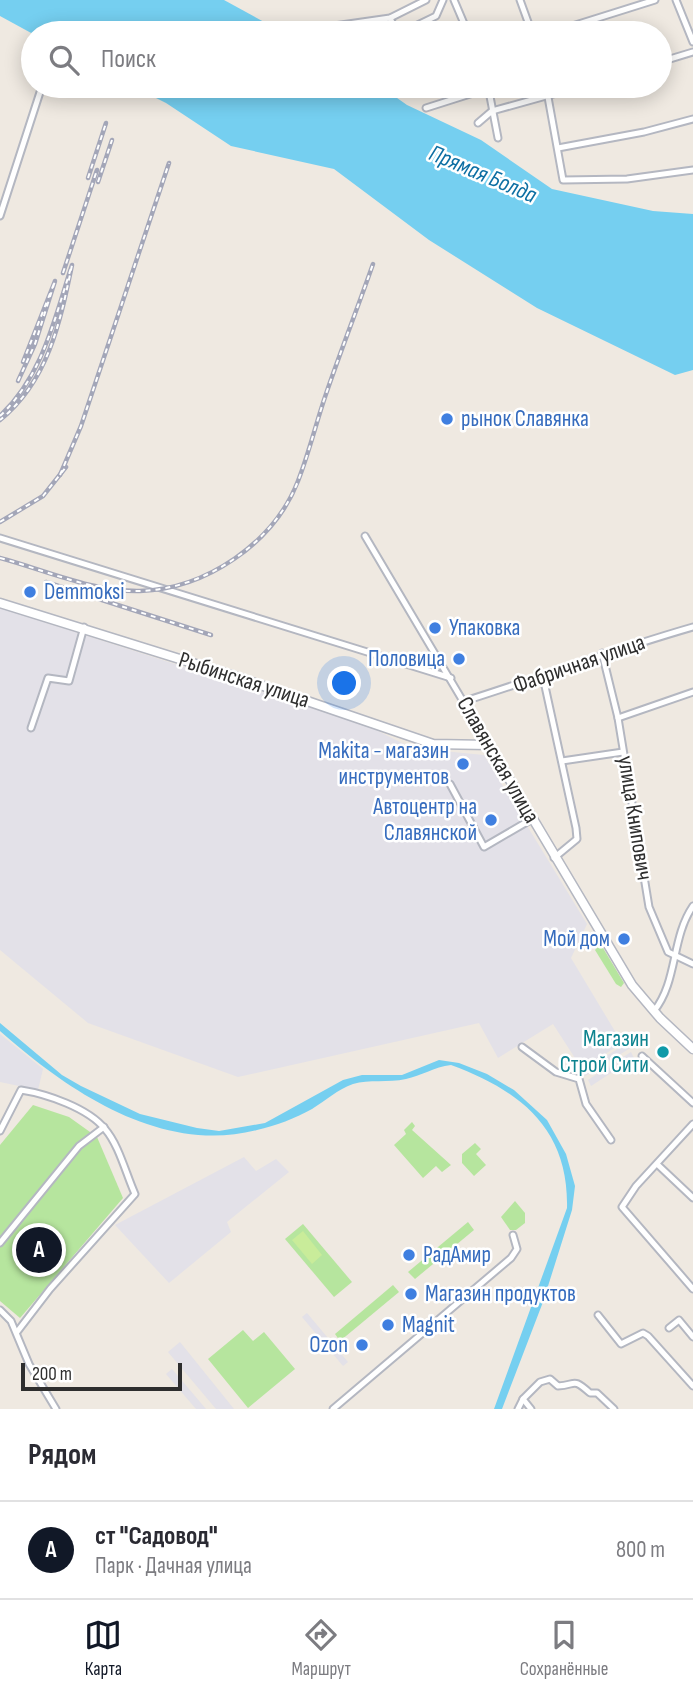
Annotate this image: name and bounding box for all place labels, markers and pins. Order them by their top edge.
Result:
place label: рынок Славянка [461,405,589,433]
marker: рынок Славянка [439,411,455,427]
place label: Demmoksi [44,578,125,606]
marker: Demmoksi [22,584,38,600]
place label: Упаковка [449,614,520,642]
marker: Упаковка [427,620,443,636]
place label: Половица [368,645,445,673]
marker: Половица [451,651,467,667]
place label: Makita - магазин инструментов [318,737,449,791]
marker: Makita - магазин инструментов [455,756,471,772]
place label: Автоцентр на Славянской [372,793,477,847]
marker: Автоцентр на Славянской [483,812,499,828]
place label: Мой дом [543,925,610,953]
marker: Мой дом [616,931,632,947]
place label: Магазин Строй Сити [560,1025,649,1079]
marker: Магазин Строй Сити [655,1044,671,1060]
pin: A [16,1224,62,1276]
place label: РадАмир [423,1241,491,1269]
marker: РадАмир [401,1247,417,1263]
place label: Магазин продуктов [425,1280,576,1308]
marker: Магазин продуктов [403,1286,419,1302]
place label: Magnit [402,1311,455,1339]
marker: Magnit [380,1317,396,1333]
place label: Ozon [309,1331,348,1359]
marker: Ozon [354,1337,370,1353]

